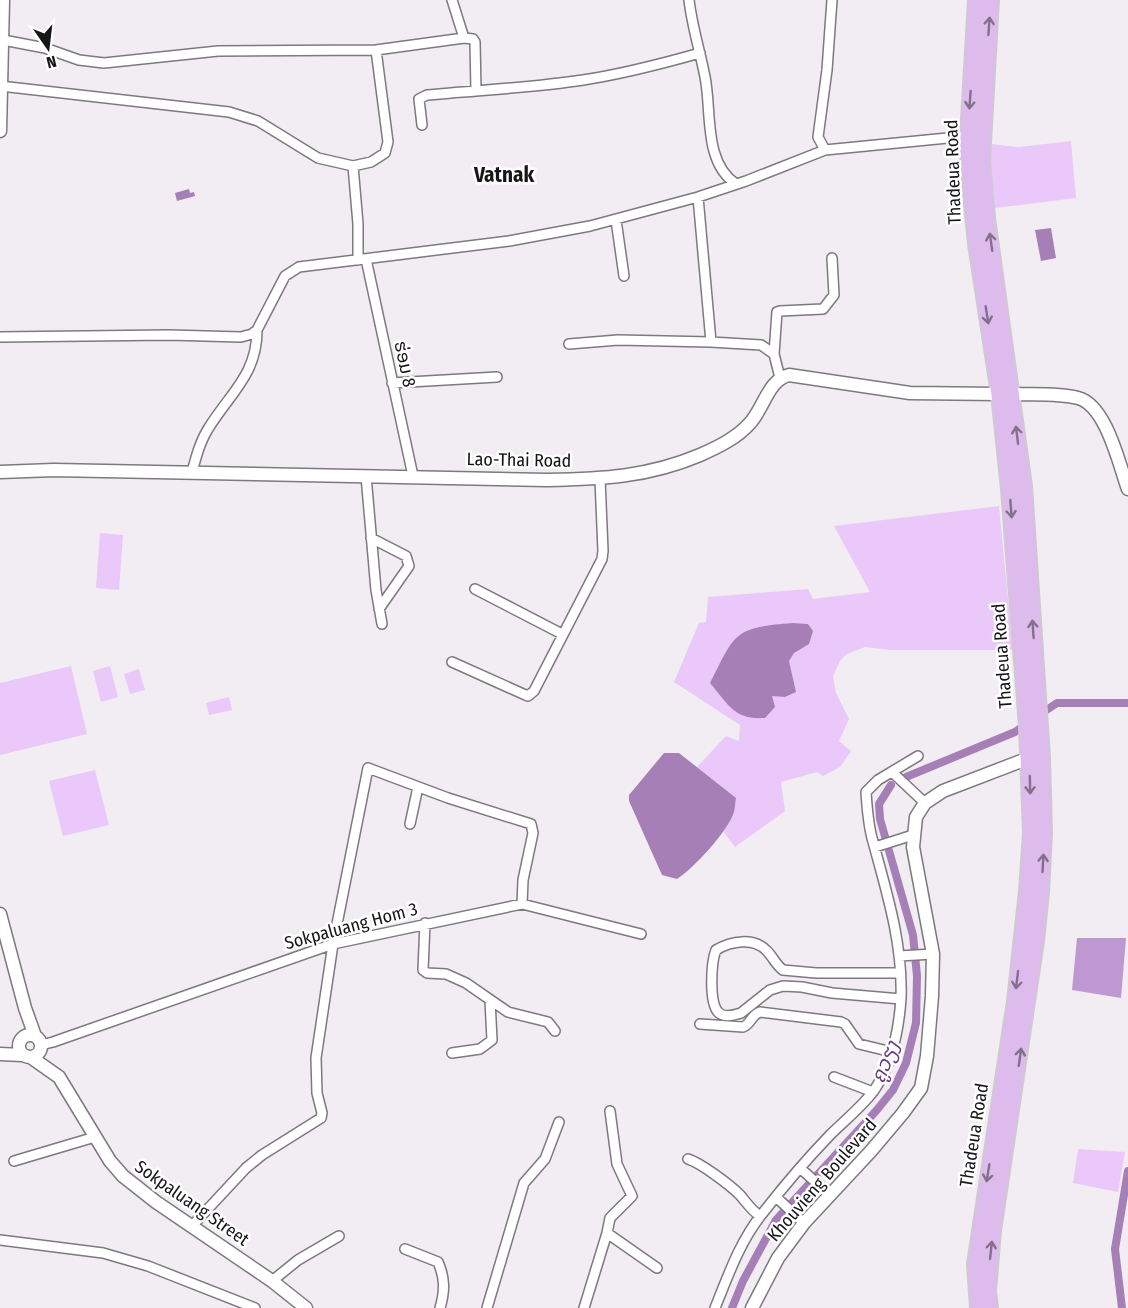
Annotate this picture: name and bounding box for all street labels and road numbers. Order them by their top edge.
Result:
street label: Thadeua Road [940,119,966,225]
street label: ຮ່ອມ 8 [389,339,421,389]
street label: Lao-Thai Road [467,448,571,472]
street label: Thadeua Road [987,603,1017,709]
street label: Sokpaluang Hom 3 [282,898,420,954]
street label: Thadeua Road [955,1081,993,1189]
street label: Khouvieng Boulevard [763,1114,881,1246]
street label: Sokpaluang Street [131,1155,253,1251]

